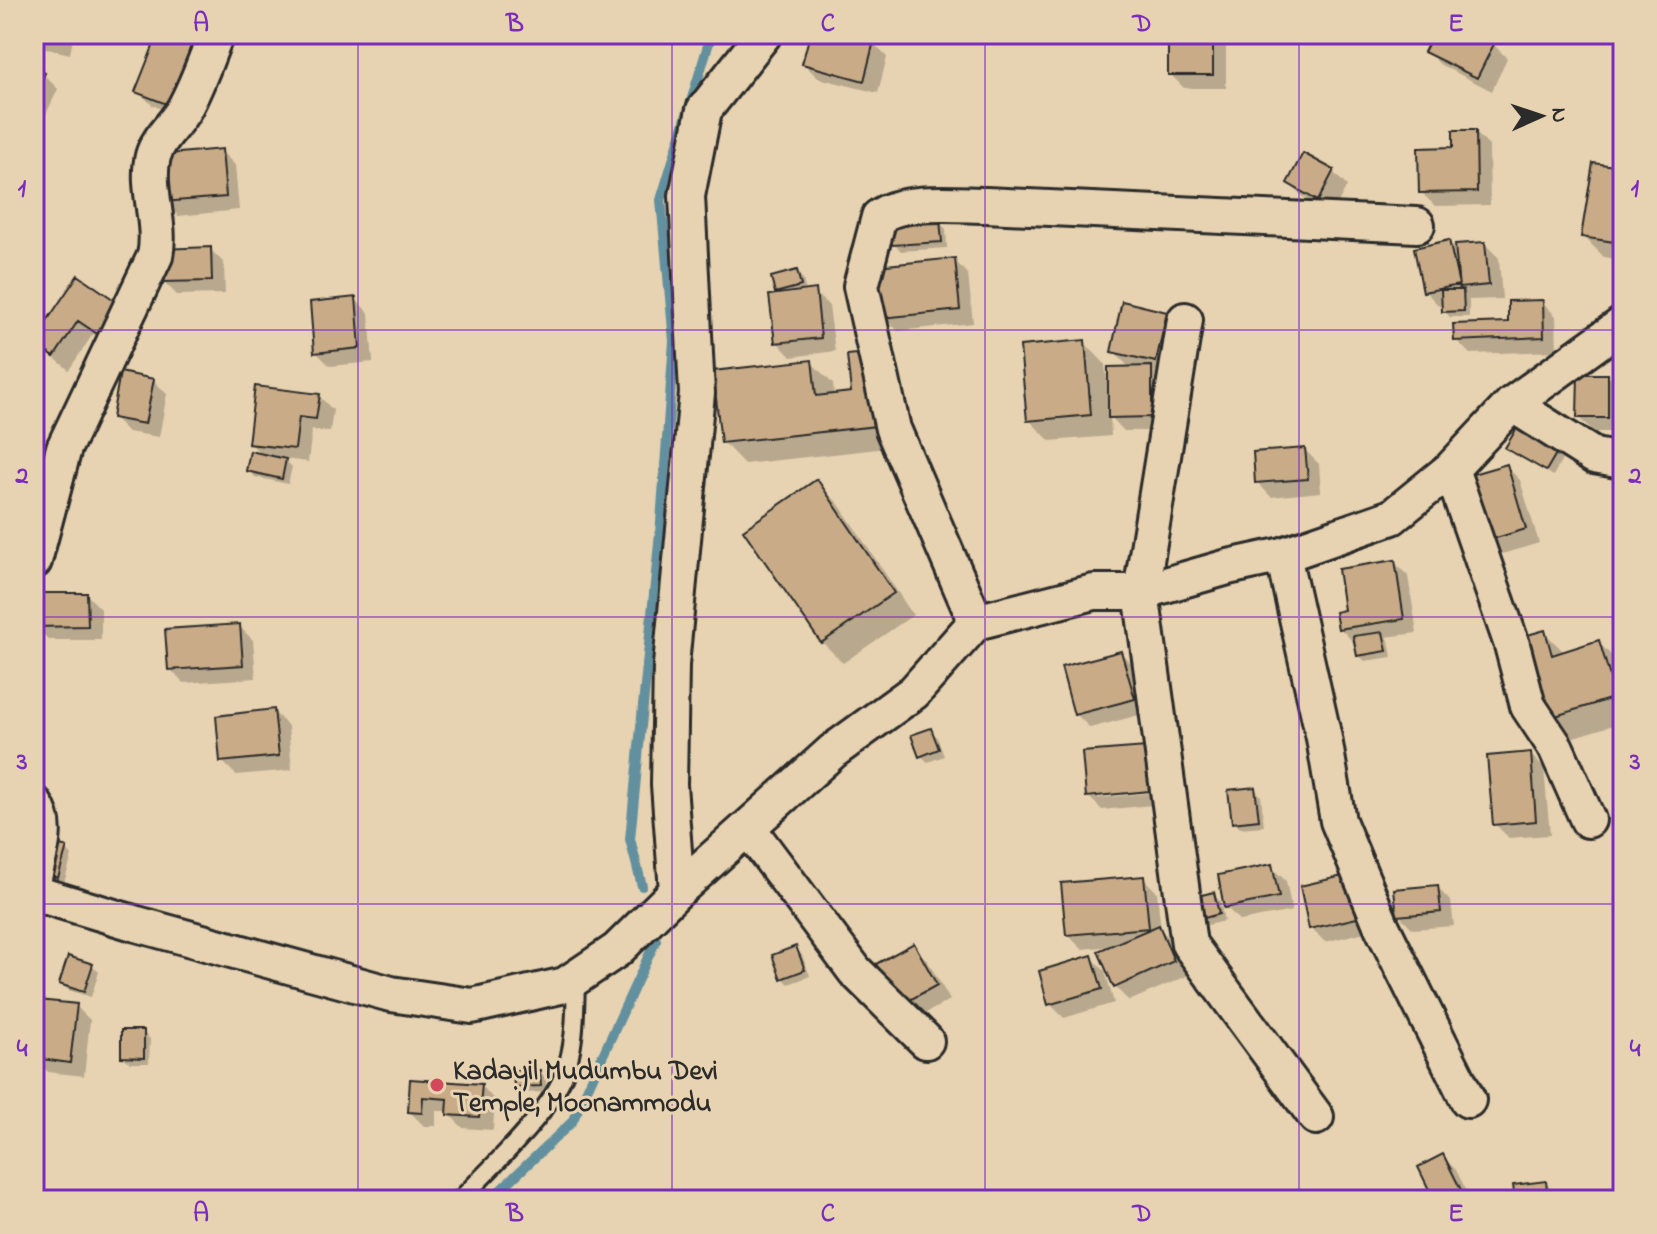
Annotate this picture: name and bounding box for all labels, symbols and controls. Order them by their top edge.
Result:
text: A [193,6,209,44]
text: B [505,6,524,44]
text: C [821,6,835,44]
text: D [1131,6,1152,44]
text: E [1448,6,1464,44]
north arrow [1501,76,1581,156]
text: N [1542,107,1574,123]
text: 1 [18,171,27,209]
text: 1 [1631,171,1640,209]
text: 2 [15,458,29,496]
text: 2 [1628,458,1642,496]
text: 3 [16,744,28,782]
text: 3 [1629,744,1641,782]
text: 4 [17,1031,28,1069]
text: 4 [1630,1031,1641,1069]
place label: Kadayil Mudumbu Devi Temple, Moonammodu [453,1052,718,1125]
marker: Kadayil Mudumbu Devi Temple, Moonammodu [428,1076,446,1094]
text: A [193,1196,209,1234]
text: B [505,1196,524,1234]
text: C [821,1196,835,1234]
text: D [1131,1196,1152,1234]
text: E [1448,1196,1464,1234]

